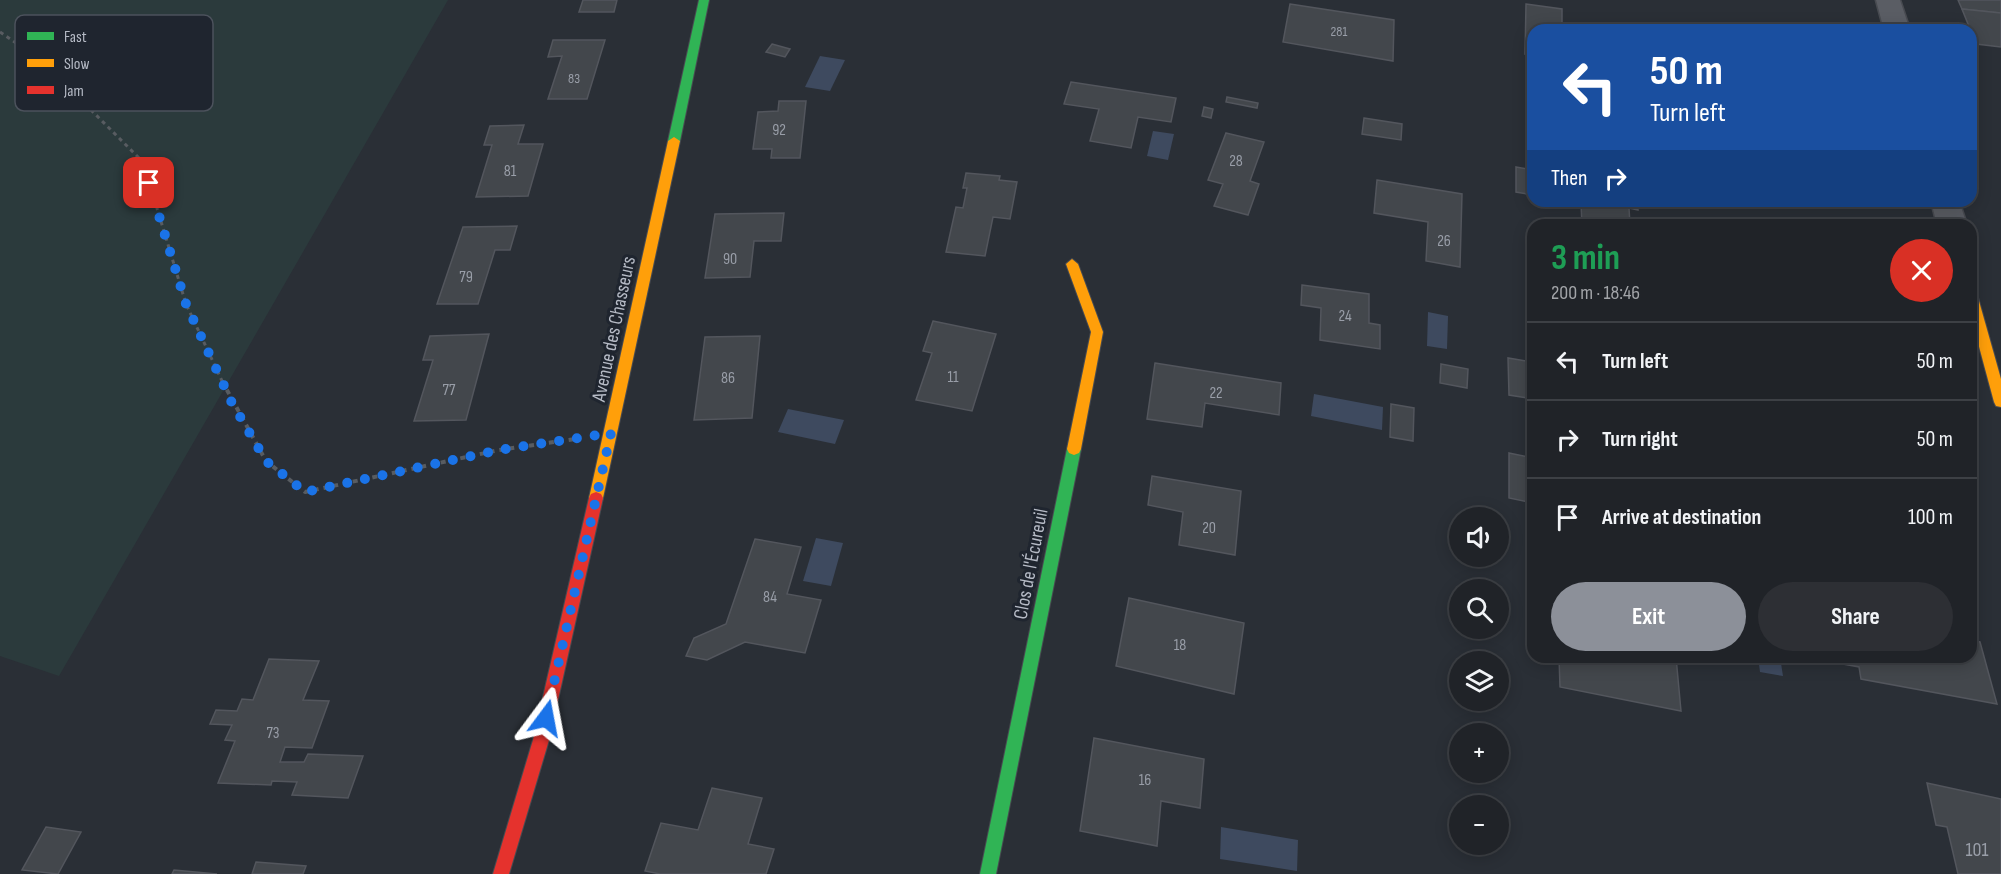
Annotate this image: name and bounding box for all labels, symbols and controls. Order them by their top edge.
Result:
legend [15,15,213,111]
house number: 281 [1331,23,1347,40]
text: Fast [64,28,87,47]
text: 50 m [1650,46,1723,97]
icon: left [1551,48,1629,126]
text: Slow [64,55,89,74]
house number: 83 [568,70,580,87]
text: Jam [63,82,84,101]
text: Turn left [1650,97,1726,129]
house number: 92 [772,121,786,140]
house number: 28 [1229,152,1243,171]
pin [123,157,174,208]
house number: 81 [504,162,517,181]
icon: right [1599,162,1632,195]
text: Then [1551,165,1587,192]
icon: arrive [132,166,165,199]
house number: 26 [1437,232,1451,251]
text: 3 min [1551,237,1620,280]
button: close [1890,239,1953,302]
house number: 90 [723,250,737,269]
street label: Avenue des Chasseurs [587,254,641,405]
house number: 79 [459,268,473,287]
text: 200 m · 18:46 [1551,281,1640,305]
house number: 24 [1338,307,1352,326]
icon: left [1551,345,1584,378]
text: Turn left [1602,348,1668,375]
text: 50 m [1917,348,1953,375]
house number: 11 [947,368,959,387]
house number: 86 [721,369,735,388]
house number: 77 [443,381,456,400]
house number: 22 [1209,384,1223,403]
icon: right [1551,423,1584,456]
text: Turn right [1602,426,1678,453]
text: 50 m [1917,426,1953,453]
icon: arrive [1551,501,1584,534]
text: Arrive at destination [1602,504,1761,531]
text: 100 m [1908,504,1953,531]
street label: Clos de l'Écureuil [1009,507,1053,621]
map controls [1449,507,1509,855]
button: sound [1449,507,1509,567]
house number: 20 [1202,519,1216,538]
button: search [1449,579,1509,639]
button: Exit [1551,582,1746,651]
button: Share [1758,582,1953,651]
house number: 84 [763,588,777,607]
house number: 18 [1174,636,1186,655]
button: layers [1449,651,1509,711]
position arrow [514,686,578,750]
button: + [1449,723,1509,783]
house number: 73 [266,724,280,743]
house number: 16 [1139,771,1151,790]
button: − [1449,795,1509,855]
house number: 101 [1966,838,1988,862]

